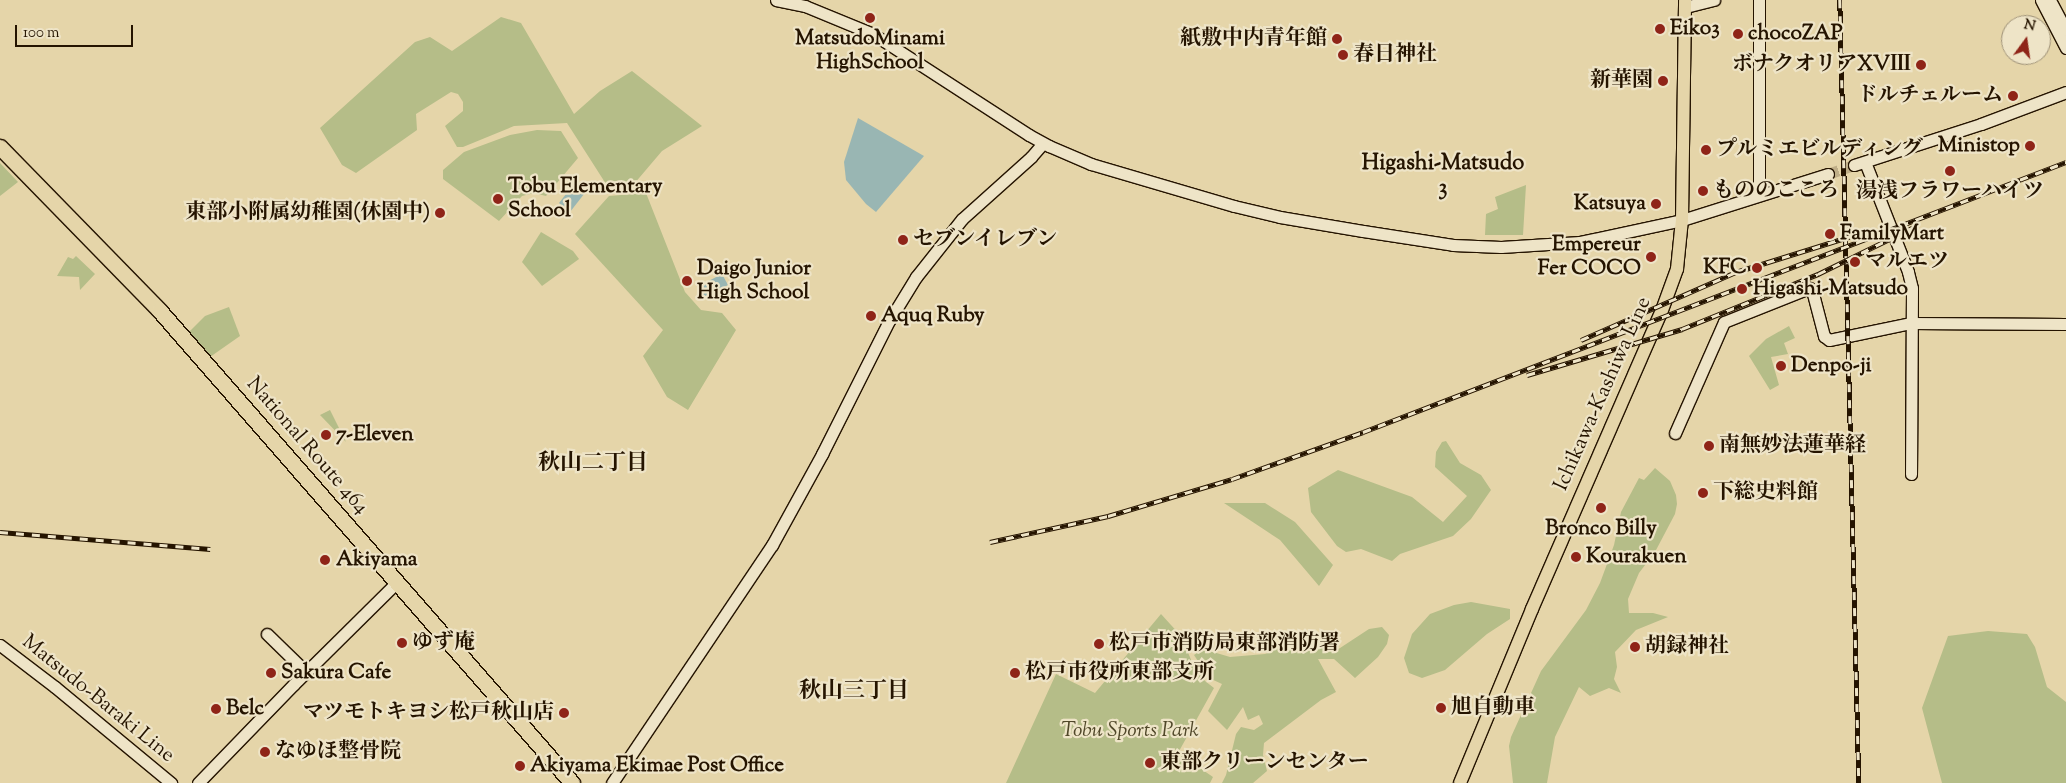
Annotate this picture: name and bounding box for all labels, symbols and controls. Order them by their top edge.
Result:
marker: MatsudoMinami HighSchool [864,12,876,24]
scale bar [18,15,135,47]
north arrow [2001,15,2051,65]
text: N [2022,15,2037,37]
place label: Eiko3 [1670,16,1720,42]
place label: chocoZAP [1748,21,1843,47]
text: 100 m [23,23,59,44]
marker: Eiko3 [1654,23,1666,35]
place label: MatsudoMinami HighSchool [795,26,945,76]
place label: 紙敷中内青年館 [1180,26,1327,52]
marker: chocoZAP [1732,28,1744,40]
marker: 紙敷中内青年館 [1331,33,1343,45]
place label: 春日神社 [1353,42,1437,68]
marker: 春日神社 [1337,49,1349,61]
place label: ボナクオリアXVⅢ [1731,52,1911,78]
marker: ボナクオリアXVⅢ [1915,59,1927,71]
place label: 新華園 [1590,68,1653,94]
marker: 新華園 [1657,75,1669,87]
place label: ドルチェルーム [1856,83,2003,109]
marker: ドルチェルーム [2007,90,2019,102]
place label: Ministop [1938,133,2020,159]
place label: プルミエビルディング [1716,137,1926,163]
marker: Ministop [2024,140,2036,152]
marker: プルミエビルディング [1700,144,1712,156]
district label: Higashi-Matsudo 3 [1362,151,1524,202]
marker: 湯浅フラワーハイツ [1944,165,1956,177]
place label: Tobu Elementary School [508,174,662,224]
place label: もののこころ [1713,178,1839,204]
place label: 湯浅フラワーハイツ [1856,179,2044,205]
marker: もののこころ [1697,185,1709,197]
place label: Katsuya [1574,191,1646,217]
marker: Tobu Elementary School [492,193,504,205]
marker: Katsuya [1650,198,1662,210]
place label: 東部小附属幼稚園(休園中) [185,200,430,226]
marker: 東部小附属幼稚園(休園中) [434,207,446,219]
place label: FamilyMart [1840,221,1944,247]
place label: セブンイレブン [913,227,1060,253]
marker: FamilyMart [1824,228,1836,240]
place label: Empereur Fer COCO [1538,232,1641,282]
marker: セブンイレブン [897,234,909,246]
place label: マルエツ [1865,249,1949,275]
marker: Empereur Fer COCO [1645,251,1657,263]
place label: KFC [1703,255,1747,281]
place label: Daigo Junior High School [697,256,811,306]
marker: マルエツ [1849,256,1861,268]
marker: KFC [1751,262,1763,274]
marker: Daigo Junior High School [681,275,693,287]
place label: Higashi-Matsudo [1753,276,1908,302]
marker: Higashi-Matsudo [1735,282,1749,296]
street label: Ichikawa-Kashiwa Line [1549,293,1657,495]
place label: Aquq Ruby [881,303,985,329]
marker: Aquq Ruby [865,310,877,322]
place label: Denpo-ji [1791,353,1872,379]
marker: Denpo-ji [1775,360,1787,372]
street label: National Route 464 [241,372,373,520]
place label: 7-Eleven [336,422,414,448]
marker: 7-Eleven [320,429,332,441]
place label: 南無妙法蓮華経 [1719,433,1866,459]
marker: 南無妙法蓮華経 [1703,440,1715,452]
district label: 秋山二丁目 [538,452,648,478]
place label: 下総史料館 [1713,480,1818,506]
marker: 下総史料館 [1697,487,1709,499]
marker: Bronco Billy [1595,502,1607,514]
place label: Bronco Billy [1545,516,1657,542]
place label: Kourakuen [1586,544,1687,570]
place label: Akiyama [336,547,418,573]
marker: Kourakuen [1570,551,1582,563]
marker: Akiyama [318,553,332,567]
street label: Matsudo-Baraki Line [17,630,179,768]
place label: ゆず庵 [412,630,475,656]
place label: 松戸市消防局東部消防署 [1109,631,1340,657]
place label: 胡録神社 [1645,634,1729,660]
marker: ゆず庵 [396,637,408,649]
marker: 松戸市消防局東部消防署 [1093,638,1105,650]
marker: 胡録神社 [1629,641,1641,653]
place label: Sakura Cafe [281,660,391,686]
place label: 松戸市役所東部支所 [1025,660,1214,686]
marker: Sakura Cafe [265,667,277,679]
marker: 松戸市役所東部支所 [1009,667,1021,679]
district label: 秋山三丁目 [799,680,909,706]
place label: 旭自動車 [1451,695,1535,721]
place label: Belc [226,696,264,722]
place label: マツモトキヨシ松戸秋山店 [302,700,554,726]
marker: 旭自動車 [1435,702,1447,714]
marker: Belc [210,703,222,715]
marker: マツモトキヨシ松戸秋山店 [558,707,570,719]
park label: Tobu Sports Park [1061,718,1199,744]
place label: なゆほ整骨院 [275,739,401,765]
marker: なゆほ整骨院 [259,746,271,758]
place label: 東部クリーンセンター [1160,750,1370,776]
place label: Akiyama Ekimae Post Office [530,753,784,779]
marker: 東部クリーンセンター [1144,757,1156,769]
marker: Akiyama Ekimae Post Office [514,760,526,772]

